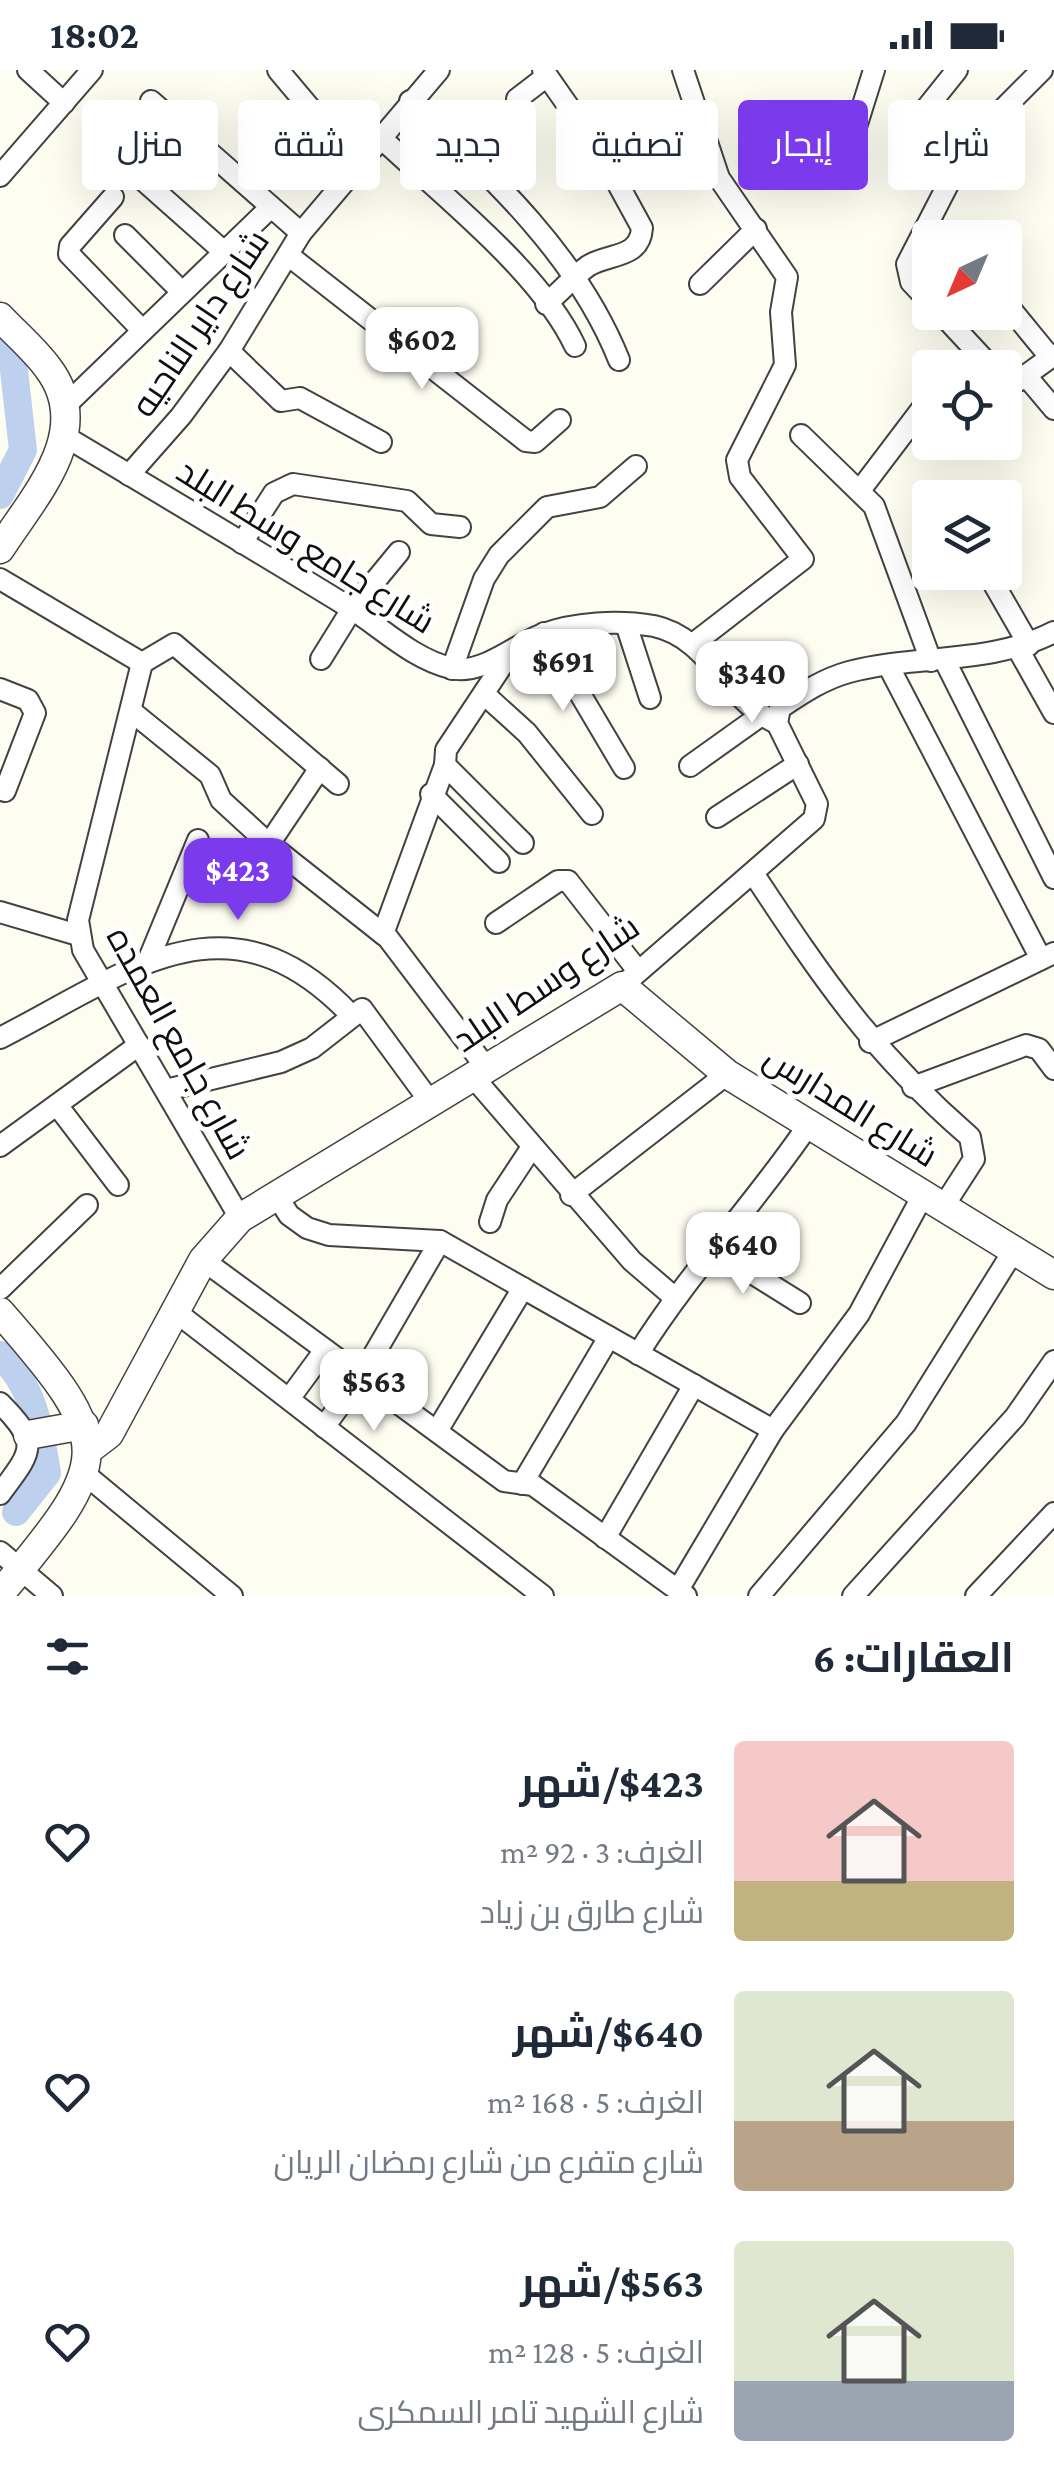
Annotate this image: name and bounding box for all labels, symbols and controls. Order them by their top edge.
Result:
text: 18:02 [50,14,139,56]
chip: منزل [82,100,218,190]
chip: شقة [238,100,380,190]
chip: جديد [400,100,536,190]
chip: تصفية [556,100,718,190]
chip: إيجار [738,100,868,190]
chip: شراء [888,100,1025,190]
north arrow [912,220,1022,330]
map controls [912,220,1022,590]
street label: شارع داير الناحيه [124,223,280,426]
pin: $602 [363,307,481,392]
text: $602 [388,321,456,357]
button: locate [912,350,1022,460]
street label: شارع جامع وسط البلد [168,451,442,644]
button: layers [912,480,1022,590]
pin: $691 [504,629,622,714]
pin: $340 [693,641,811,726]
text: $691 [532,643,594,679]
text: $340 [718,655,786,691]
pin: $423 [179,838,297,923]
text: $423 [206,852,270,888]
street label: شارع وسط البلد [446,907,648,1062]
street label: شارع جامع العمده [96,920,258,1168]
street label: شارع المدارس [755,1038,945,1178]
pin: $640 [684,1212,802,1297]
text: $640 [708,1226,778,1262]
pin: $563 [315,1349,433,1434]
text: $563 [342,1363,406,1399]
icon: filters [40,1629,95,1684]
text: العقارات: 6 [813,1634,1014,1681]
text: $423/شهر [520,1759,704,1806]
icon: home [814,1781,934,1901]
icon: heart [40,1814,95,1869]
text: الغرف: 3 · 92 m² [500,1834,704,1870]
text: شارع طارق بن زياد [479,1894,704,1930]
text: $640/شهر [513,2009,704,2056]
icon: home [814,2031,934,2151]
icon: heart [40,2064,95,2119]
text: الغرف: 5 · 168 m² [487,2084,704,2120]
text: شارع متفرع من شارع رمضان الريان [274,2144,704,2180]
text: $563/شهر [520,2259,704,2306]
icon: home [814,2281,934,2401]
icon: heart [40,2314,95,2369]
text: الغرف: 5 · 128 m² [488,2334,704,2370]
text: شارع الشهيد تامر السمكرى [357,2394,704,2430]

